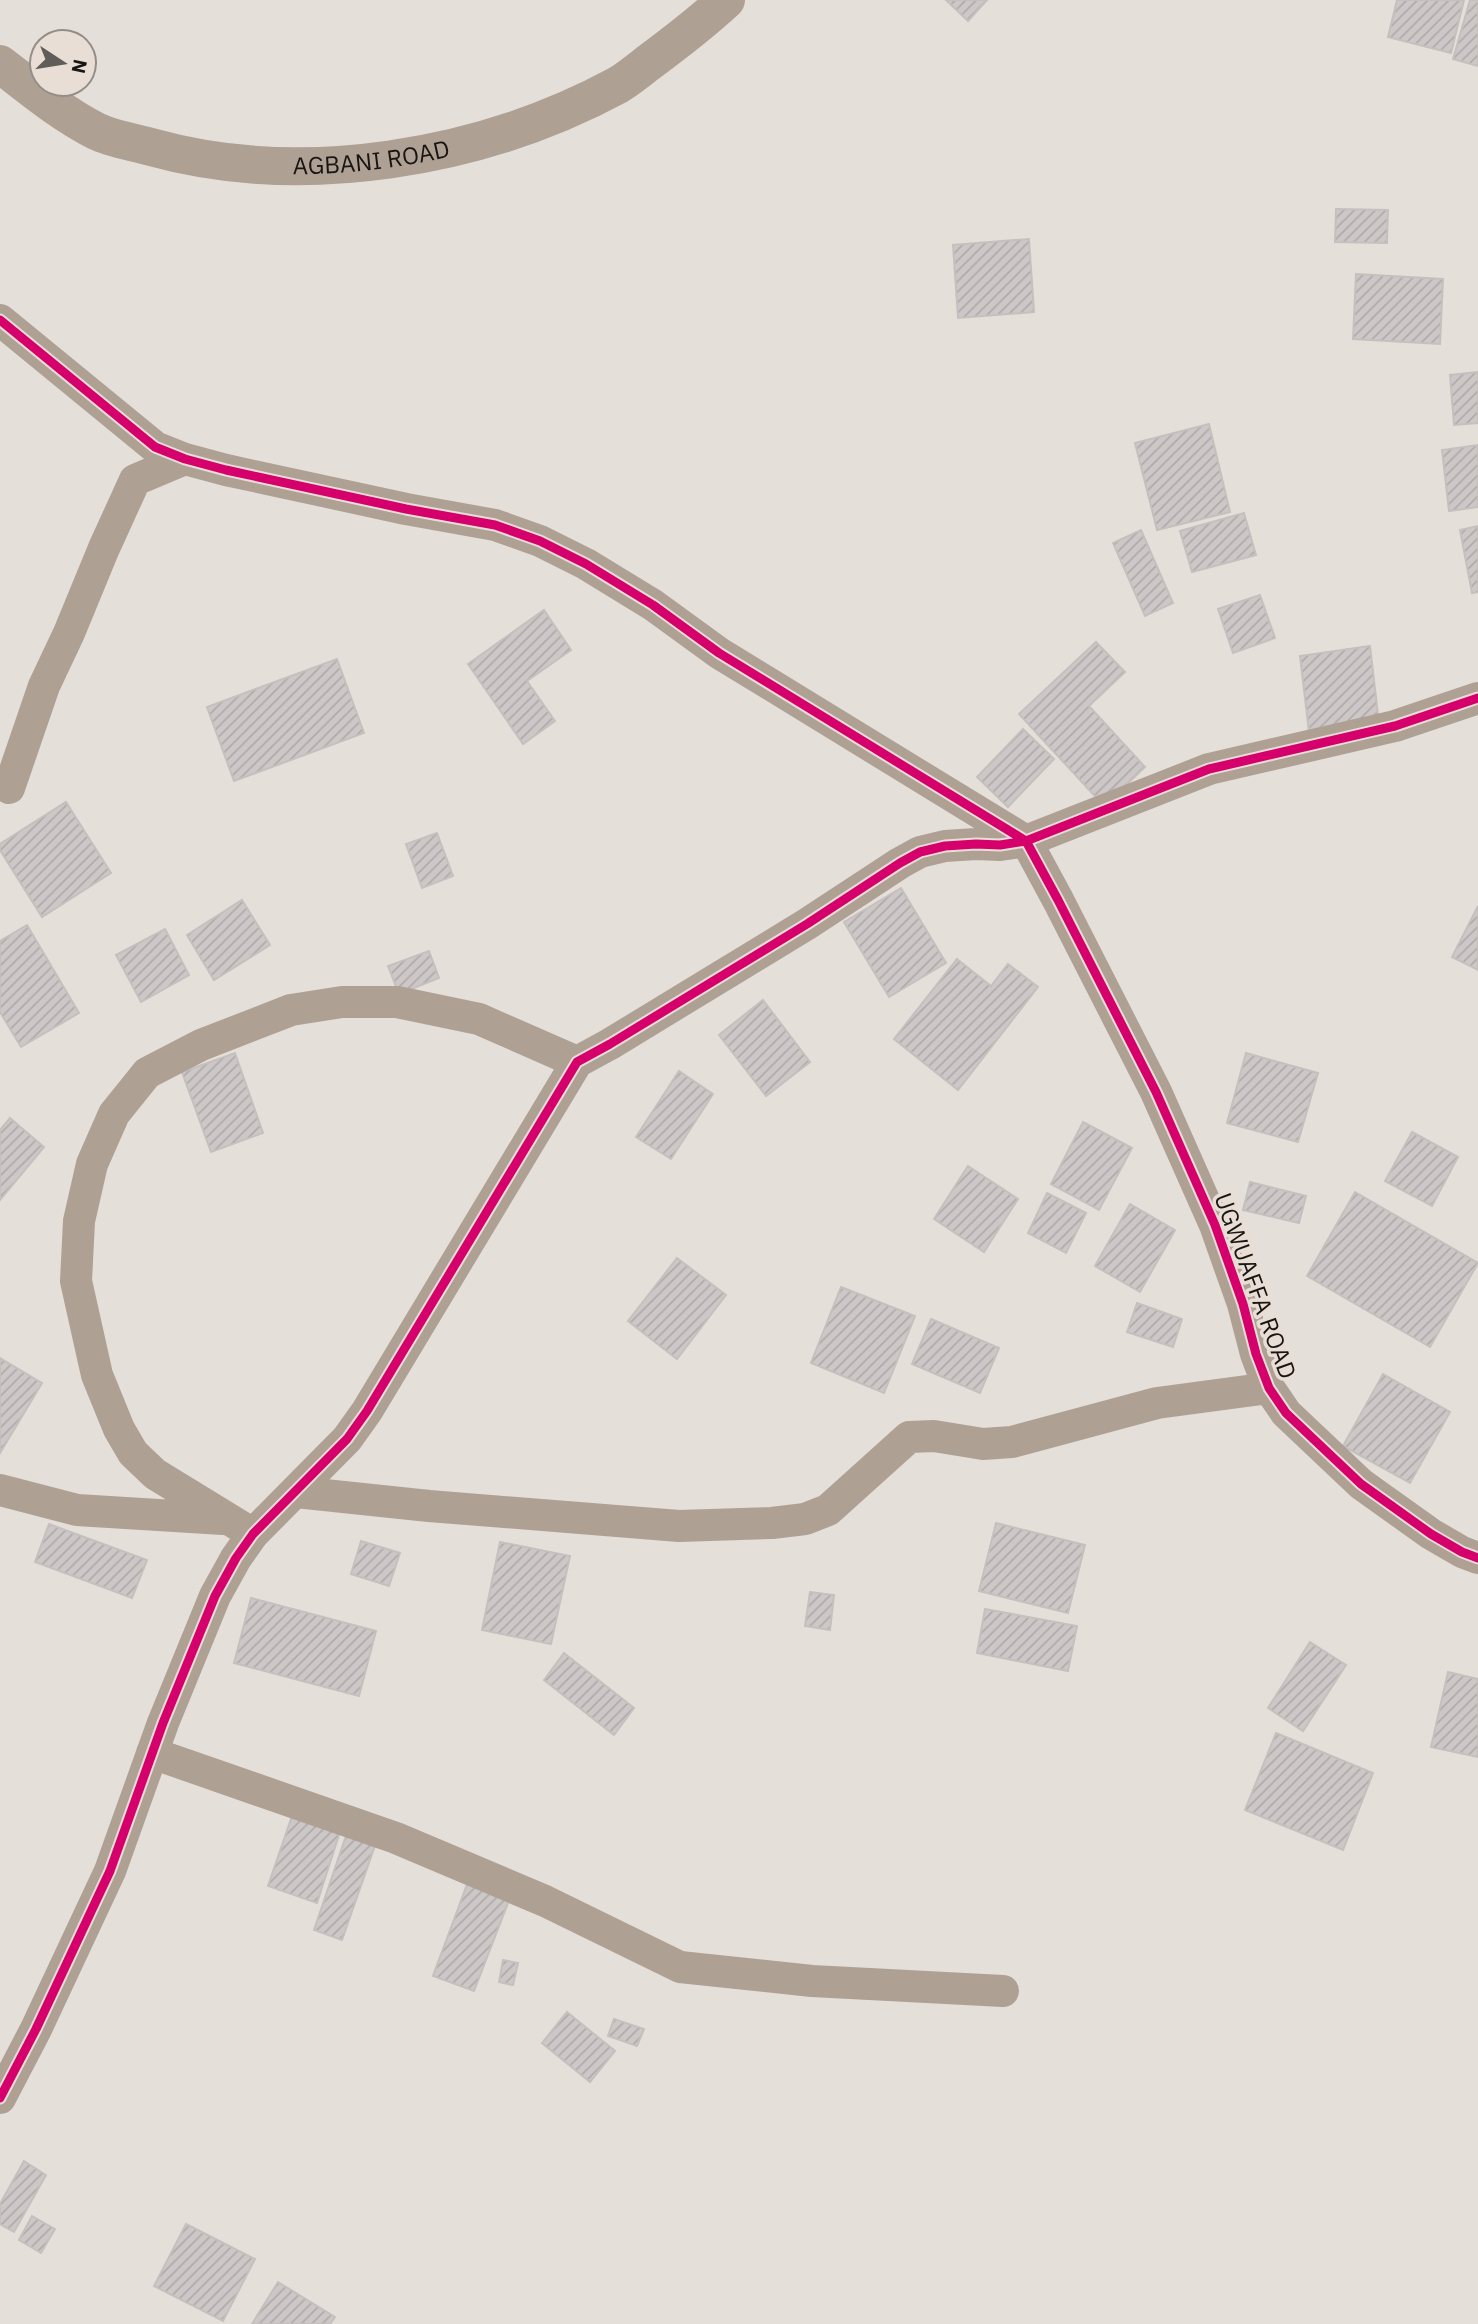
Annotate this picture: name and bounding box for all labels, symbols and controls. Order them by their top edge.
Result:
north arrow [28,28,98,98]
text: N [66,57,93,76]
street label: AGBANI ROAD [293,132,453,181]
street label: UGWUAFFA ROAD [1207,1188,1304,1383]

